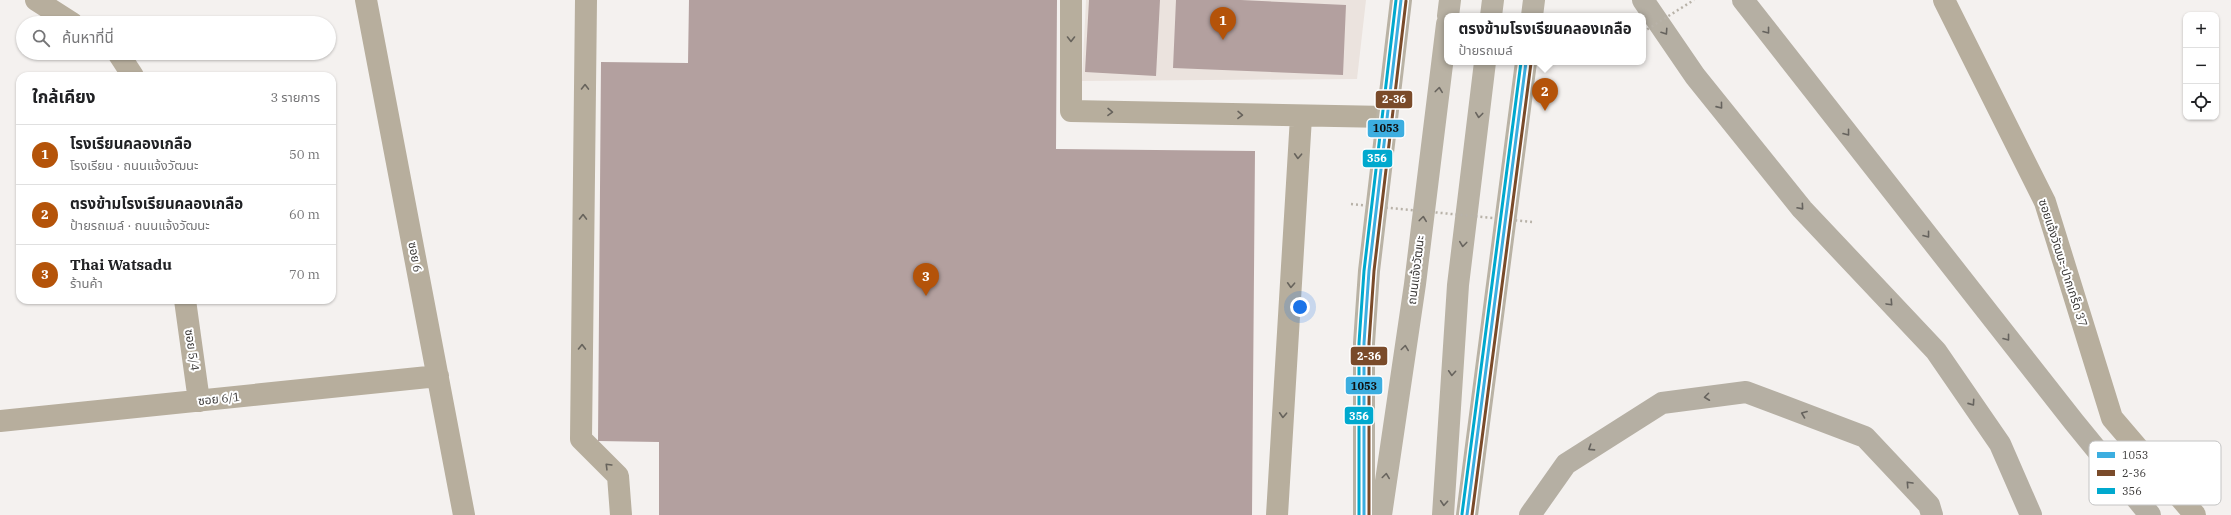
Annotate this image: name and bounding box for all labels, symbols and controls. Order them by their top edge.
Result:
pin: 1 [1210,7,1236,40]
map controls [2183,12,2219,120]
button: + [2183,12,2219,48]
popup [1444,13,1646,65]
search box [16,16,336,60]
text: ตรงข้ามโรงเรียนคลองเกลือ [1458,19,1632,38]
one-way arrow [1762,26,1769,33]
icon: search [30,27,52,49]
text: ค้นหาที่นี่ [62,28,114,47]
one-way arrow [1660,28,1668,35]
one-way arrow [1067,36,1075,42]
text: ป้ายรถเมล์ [1458,42,1513,59]
button: − [2183,48,2219,84]
pin: 2 [1532,78,1558,111]
one-way arrow [581,84,589,90]
button: locate [2183,84,2219,120]
text: ใกล้เคียง [32,86,95,108]
one-way arrow [1434,87,1443,93]
text: 3 รายการ [270,89,320,106]
line badge: 2-36 [1375,90,1413,109]
text: 2-36 [1382,92,1406,106]
one-way arrow [1715,102,1722,109]
one-way arrow [1107,108,1113,116]
one-way arrow [1237,111,1243,119]
one-way arrow [1475,112,1484,118]
line badge: 1053 [1367,119,1405,138]
text: 1053 [1373,121,1399,135]
one-way arrow [1842,128,1849,135]
text: โรงเรียนคลองเกลือ [70,134,192,153]
text: 1 [41,146,49,163]
text: 50 m [289,146,320,163]
line badge: 356 [1362,149,1393,168]
text: 356 [1367,151,1387,165]
one-way arrow [1294,153,1303,159]
text: โรงเรียน · ถนนแจ้งวัฒนะ [70,157,198,174]
text: ตรงข้ามโรงเรียนคลองเกลือ [70,194,243,213]
street label: ซอยแจ้งวัฒนะ-ปากเกร็ด 37 [2036,197,2091,329]
one-way arrow [1797,203,1804,210]
text: 2 [41,206,49,223]
text: 60 m [289,206,320,223]
one-way arrow [579,214,588,220]
one-way arrow [1418,216,1427,222]
text: ป้ายรถเมล์ · ถนนแจ้งวัฒนะ [70,217,210,234]
one-way arrow [1923,231,1930,238]
street label: ถนนแจ้งวัฒนะ [1404,235,1427,305]
street label: ซอย 6 [405,240,426,273]
one-way arrow [1459,241,1468,247]
text: Thai Watsadu [70,255,172,274]
pin: 3 [913,263,939,296]
text: 3 [41,266,49,283]
text: 70 m [289,266,320,283]
text: ร้านค้า [70,275,103,292]
one-way arrow [1286,282,1295,288]
your location [1290,297,1310,317]
one-way arrow [1885,298,1892,305]
street label: ซอย 5/4 [182,328,203,372]
one-way arrow [2003,333,2010,340]
one-way arrow [578,344,586,350]
one-way arrow [1400,345,1409,351]
line badge: 2-36 [1350,346,1388,366]
text: 2-36 [1357,349,1381,363]
one-way arrow [1448,370,1457,376]
line badge: 1053 [1345,376,1383,395]
text: 1053 [1351,379,1377,393]
street label: ซอย 6/1 [197,389,241,408]
one-way arrow [1704,392,1710,401]
one-way arrow [1967,399,1974,406]
line badge: 356 [1344,406,1374,425]
text: 356 [1349,409,1369,423]
one-way arrow [1800,411,1807,419]
one-way arrow [1279,412,1287,418]
legend [2089,441,2221,505]
one-way arrow [1588,443,1595,451]
text: 1053 [2122,448,2148,462]
one-way arrow [605,463,613,471]
text: 2-36 [2122,466,2146,480]
one-way arrow [1381,473,1390,480]
one-way arrow [1907,481,1914,489]
text: 356 [2122,484,2142,498]
one-way arrow [1439,500,1448,506]

